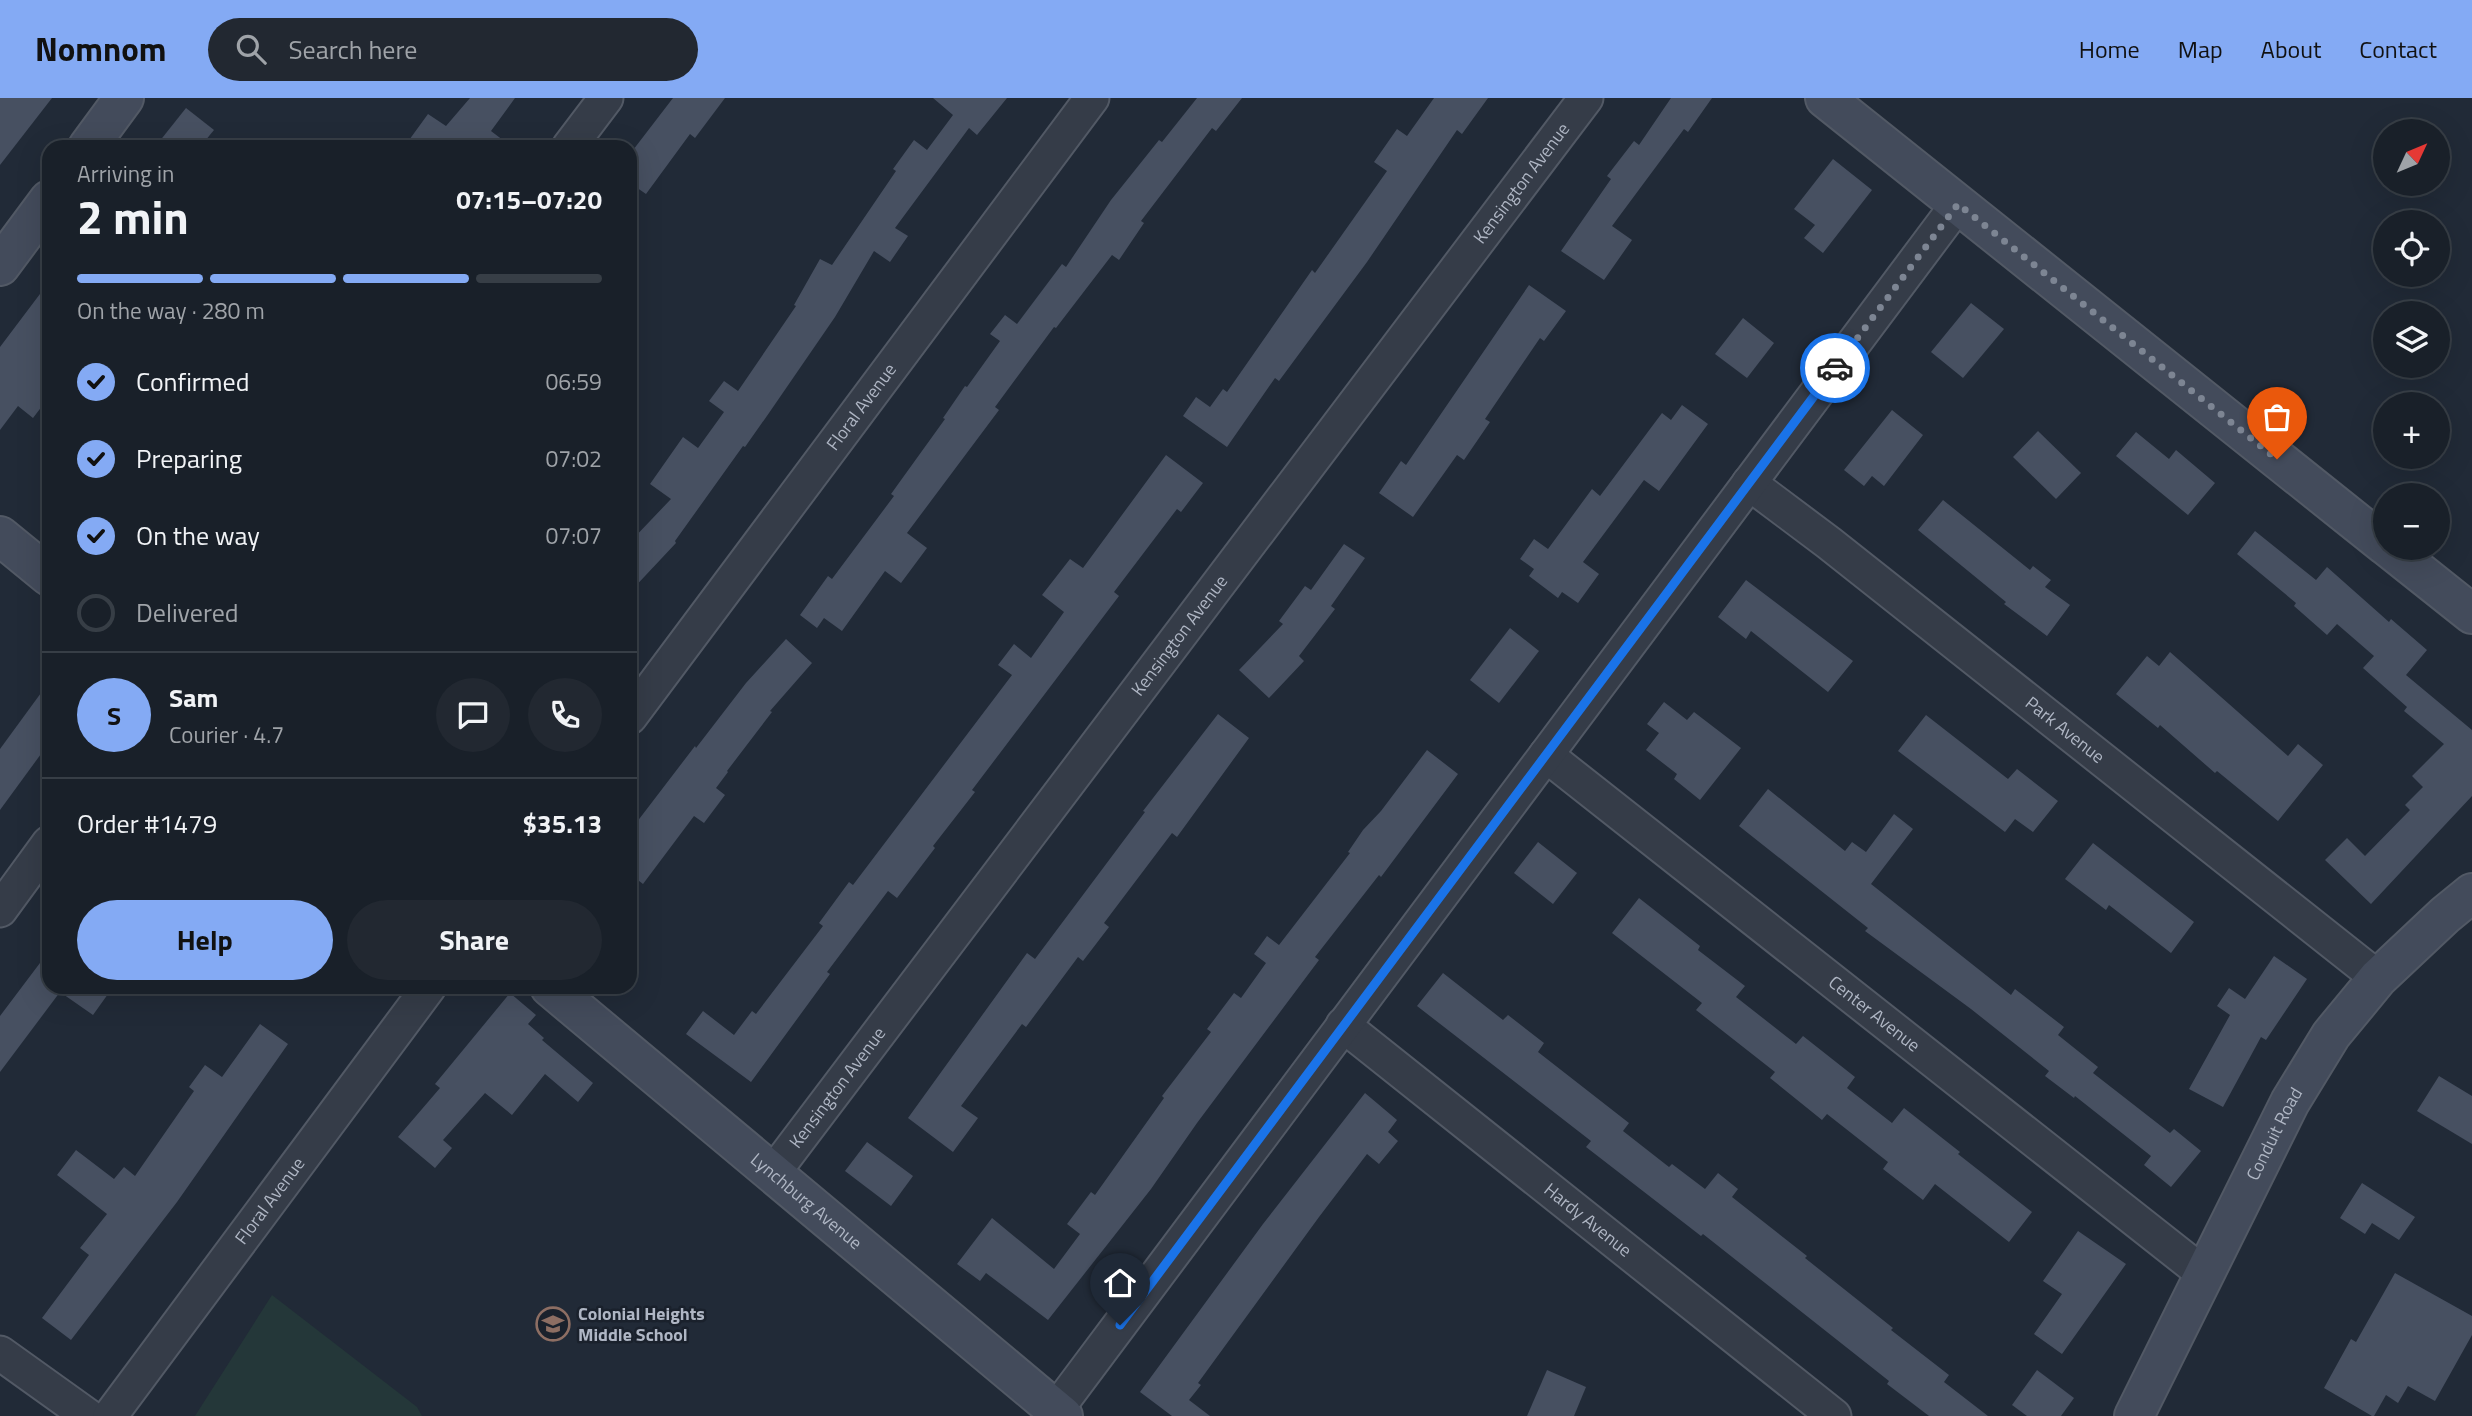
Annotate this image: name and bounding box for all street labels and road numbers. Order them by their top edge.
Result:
street label: Kensington Avenue [1466,117,1576,249]
street label: Floral Avenue [819,357,903,456]
street label: Kensington Avenue [1124,569,1234,701]
street label: Park Avenue [2020,690,2111,770]
street label: Center Avenue [1823,969,1926,1058]
street label: Kensington Avenue [782,1021,892,1154]
street label: Conduit Road [2239,1082,2309,1185]
street label: Lynchburg Avenue [745,1146,868,1256]
street label: Floral Avenue [228,1151,311,1250]
street label: Hardy Avenue [1538,1176,1638,1263]

